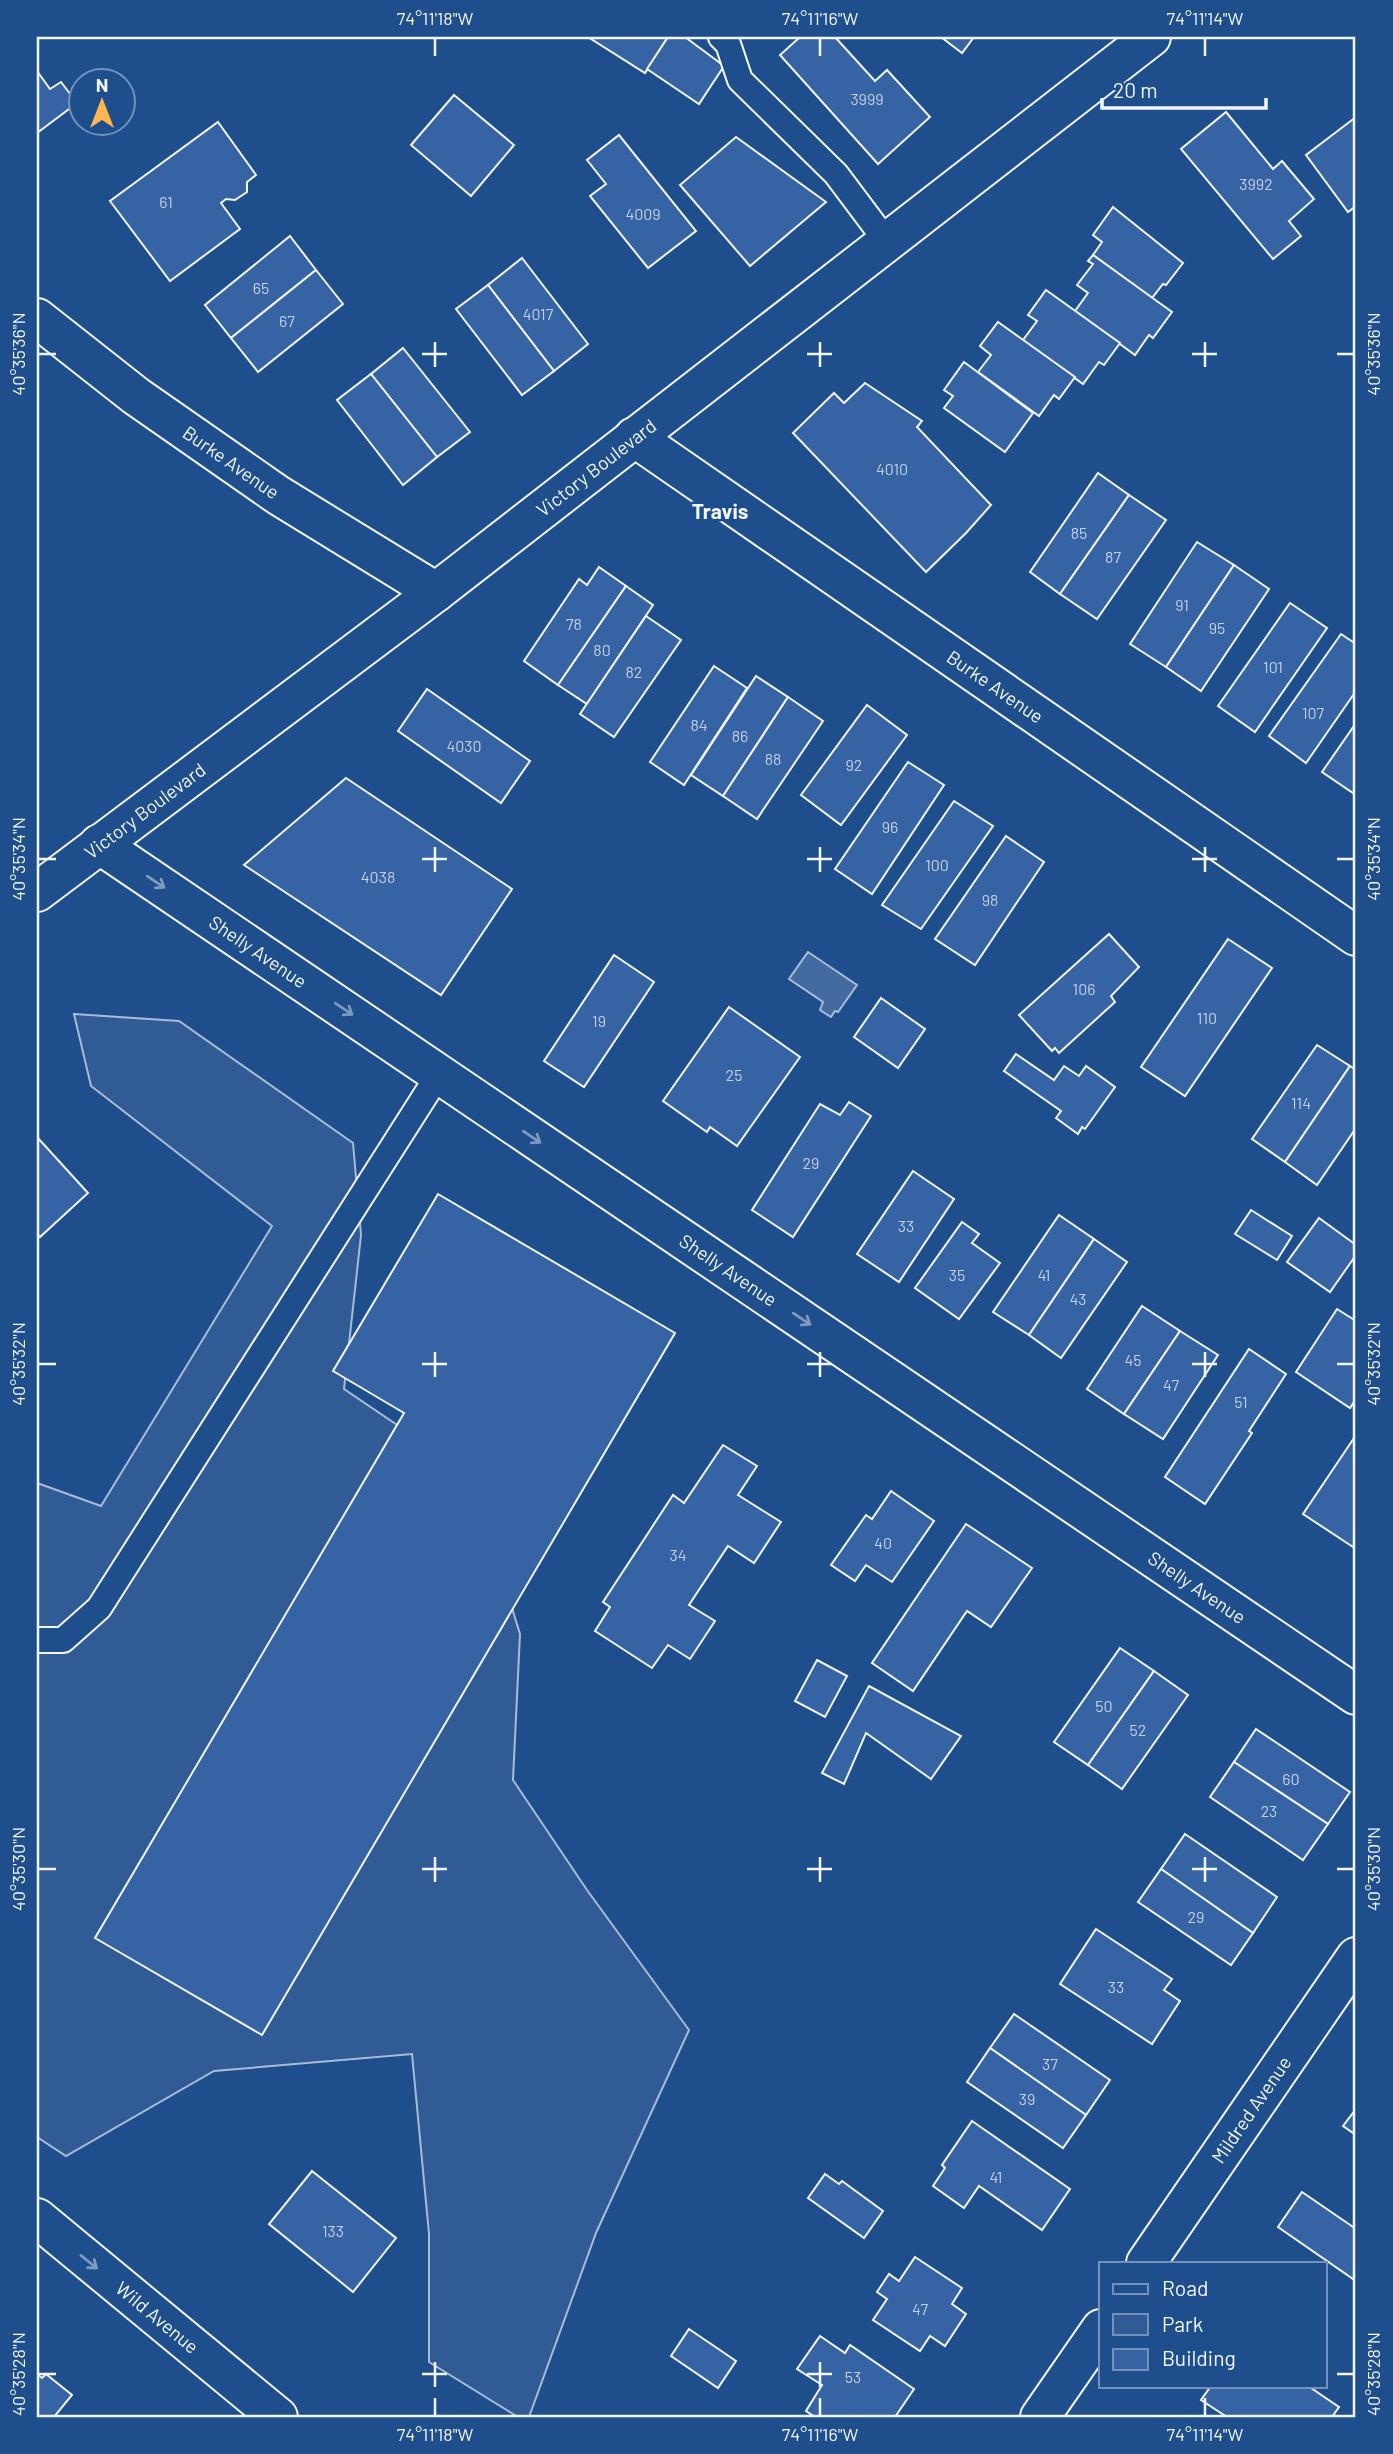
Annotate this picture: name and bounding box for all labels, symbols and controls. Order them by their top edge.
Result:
text: 74°11'18"W [397,7,473,29]
text: 74°11'16"W [782,7,858,29]
text: 74°11'14"W [1167,7,1244,29]
north arrow [66,66,136,136]
scale bar [1102,66,1267,110]
text: N [96,73,108,96]
text: 20 m [1113,77,1158,102]
house number: 3999 [850,89,884,108]
house number: 3992 [1239,174,1273,193]
house number: 61 [159,192,173,211]
house number: 4009 [625,204,661,223]
house number: 65 [253,278,269,297]
house number: 4017 [523,304,554,323]
house number: 67 [279,311,295,330]
text: 40°35'36"N [7,312,29,396]
text: 40°35'36"N [1362,312,1384,396]
street label: Victory Boulevard [531,414,660,521]
street label: Burke Avenue [179,420,284,503]
house number: 4010 [876,459,908,478]
district label: Travis [692,498,748,523]
house number: 85 [1071,523,1087,542]
house number: 87 [1105,547,1121,566]
house number: 91 [1175,595,1189,614]
house number: 78 [566,614,582,633]
house number: 95 [1209,618,1225,637]
house number: 80 [593,640,611,659]
street label: Burke Avenue [943,645,1048,728]
house number: 101 [1263,657,1283,676]
house number: 82 [626,662,642,681]
house number: 107 [1302,703,1325,722]
house number: 84 [690,715,708,734]
house number: 86 [732,726,748,745]
house number: 4030 [446,736,482,755]
house number: 88 [765,749,781,768]
house number: 92 [846,755,862,774]
street label: Victory Boulevard [80,758,210,863]
text: 40°35'34"N [7,817,29,901]
house number: 96 [882,817,898,836]
text: 40°35'34"N [1362,817,1384,901]
house number: 100 [925,855,949,874]
house number: 4038 [361,867,395,886]
one-way arrow [145,875,165,889]
house number: 98 [982,890,998,909]
street label: Shelly Avenue [205,910,312,992]
house number: 106 [1073,979,1095,998]
one-way arrow [334,1002,353,1016]
house number: 110 [1197,1008,1217,1027]
house number: 19 [592,1011,606,1030]
house number: 25 [726,1065,742,1084]
house number: 114 [1291,1093,1311,1112]
one-way arrow [522,1130,541,1144]
house number: 29 [803,1153,819,1172]
house number: 33 [898,1216,914,1235]
street label: Shelly Avenue [675,1228,782,1311]
house number: 35 [949,1265,965,1284]
house number: 41 [1038,1265,1050,1284]
house number: 43 [1069,1289,1087,1308]
one-way arrow [792,1312,811,1326]
text: 40°35'32"N [7,1322,29,1406]
text: 40°35'32"N [1362,1322,1384,1406]
house number: 45 [1124,1350,1142,1369]
house number: 47 [1163,1375,1179,1394]
house number: 51 [1234,1392,1248,1411]
house number: 40 [874,1533,892,1552]
house number: 34 [669,1545,687,1564]
street label: Shelly Avenue [1144,1546,1251,1628]
house number: 50 [1095,1696,1113,1715]
house number: 52 [1130,1720,1146,1739]
house number: 60 [1282,1769,1300,1788]
house number: 23 [1261,1801,1277,1820]
text: 40°35'30"N [7,1827,29,1911]
text: 40°35'30"N [1362,1827,1384,1911]
house number: 29 [1188,1907,1204,1926]
house number: 33 [1108,1977,1124,1996]
street label: Mildred Avenue [1206,2051,1296,2167]
house number: 37 [1042,2054,1058,2073]
house number: 39 [1019,2089,1035,2108]
house number: 41 [990,2167,1002,2186]
house number: 133 [322,2221,344,2240]
one-way arrow [80,2254,98,2269]
legend [1099,2262,1326,2388]
text: Road [1162,2275,1208,2300]
street label: Wild Avenue [112,2276,204,2358]
house number: 47 [912,2299,928,2318]
text: Park [1162,2311,1203,2336]
text: 40°35'28"N [7,2332,29,2416]
text: 40°35'28"N [1362,2332,1384,2416]
text: Building [1162,2345,1236,2370]
house number: 53 [845,2367,861,2386]
text: 74°11'18"W [397,2423,473,2445]
text: 74°11'16"W [782,2423,858,2445]
text: 74°11'14"W [1167,2423,1244,2445]

